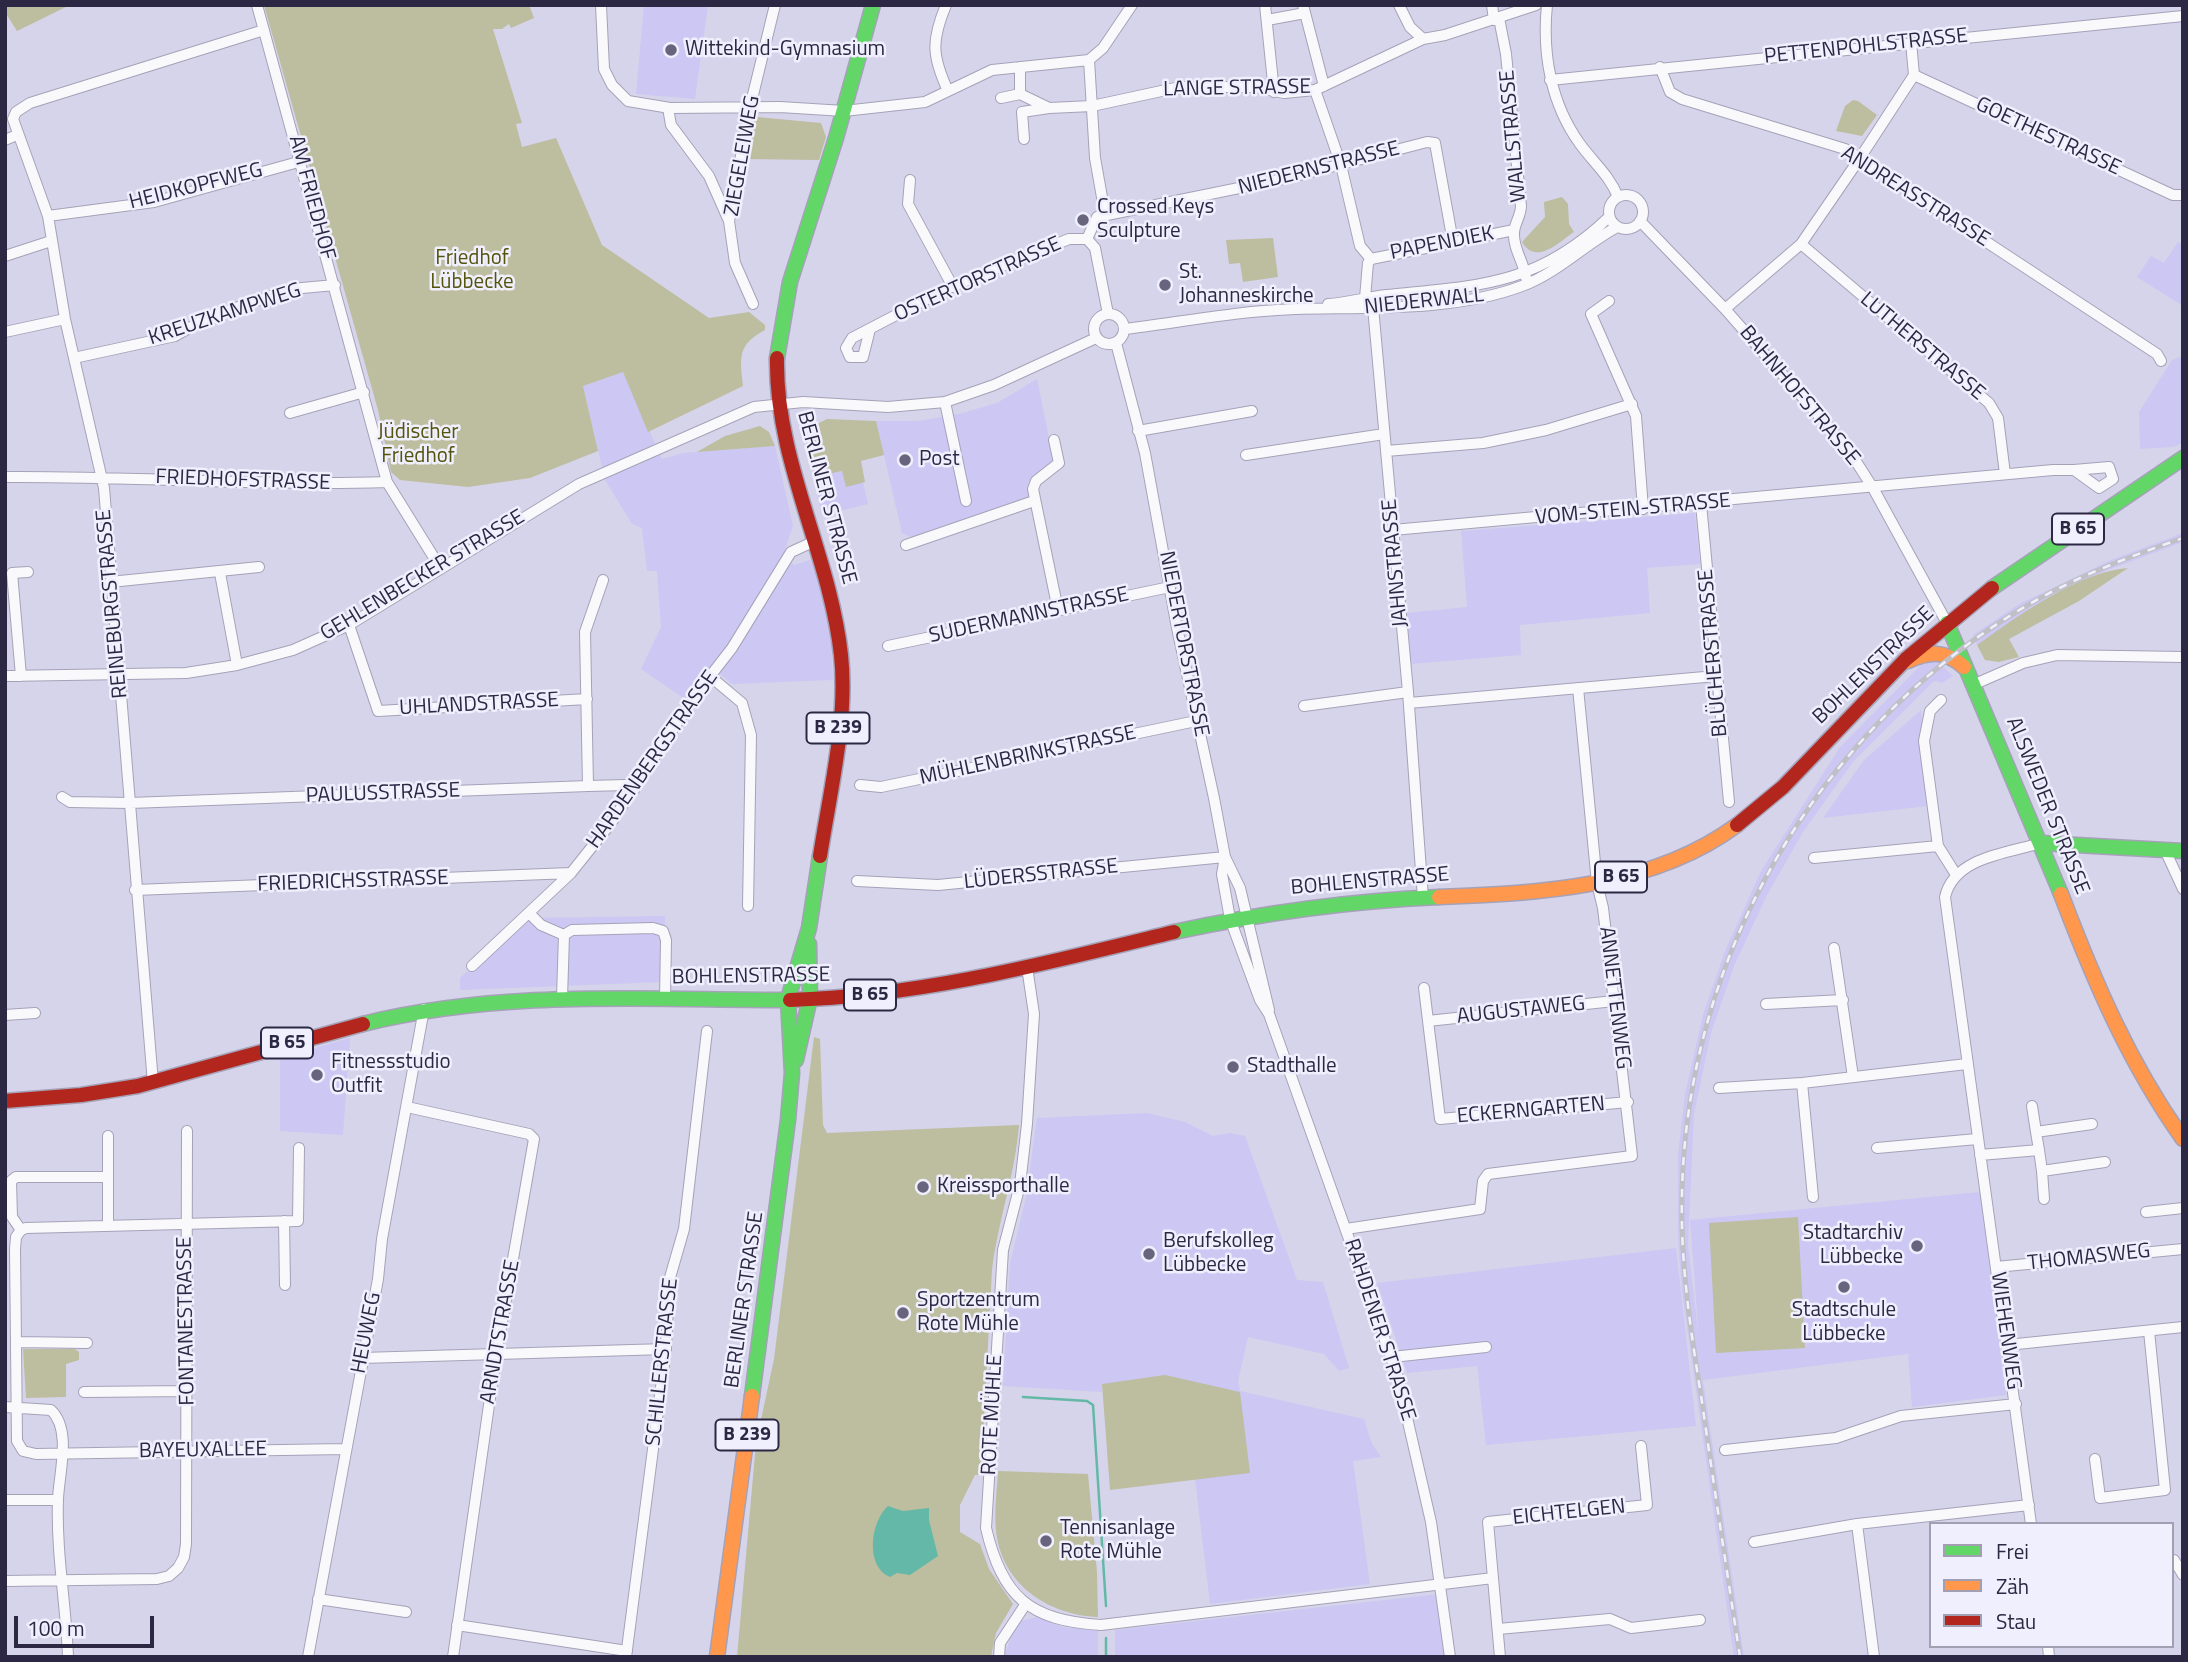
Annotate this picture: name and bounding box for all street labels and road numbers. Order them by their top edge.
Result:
street label: PETTENPOHLSTRASSE [1763,24,1969,70]
street label: WALLSTRASSE [1496,69,1532,203]
street label: LANGE STRASSE [1163,75,1311,103]
street label: GOETHESTRASSE [1971,92,2125,182]
street label: ZIEGELEIWEG [720,94,766,218]
street label: AM FRIEDHOF [282,133,340,263]
street label: NIEDERNSTRASSE [1236,137,1402,201]
street label: ANDREASSTRASSE [1836,141,1994,253]
street label: HEIDKOPFWEG [127,158,265,216]
street label: PAPENDIEK [1388,222,1496,266]
street label: OSTERTORSTRASSE [891,232,1065,328]
street label: KREUZKAMPWEG [146,278,304,352]
street label: NIEDERWALL [1363,283,1485,321]
street label: LUTHERSTRASSE [1855,288,1989,406]
street label: BAHNHOFSTRASSE [1733,321,1865,471]
street label: BERLINER STRASSE [791,409,861,587]
street label: FRIEDHOFSTRASSE [155,465,331,497]
street label: VOM-STEIN-STRASSE [1534,489,1732,531]
street label: JAHNSTRASSE [1378,498,1414,628]
street label: GEHLENBECKER STRASSE [316,505,530,647]
street label: REINEBURGSTRASSE [92,508,134,700]
road number: B 65 [2052,514,2104,544]
street label: NIEDERTORSTRASSE [1153,549,1213,739]
street label: BLÜCHERSTRASSE [1694,568,1734,738]
street label: SUDERMANNSTRASSE [927,583,1131,649]
street label: BOHLENSTRASSE [1808,602,1940,730]
street label: HARDENBERGSTRASSE [582,666,724,854]
street label: UHLANDSTRASSE [398,688,560,722]
road number: B 239 [806,712,870,744]
street label: ALSWEDER STRASSE [2000,714,2094,898]
street label: MÜHLENBRINKSTRASSE [918,721,1138,791]
street label: PAULUSSTRASSE [305,779,461,809]
street label: LÜDERSSTRASSE [963,854,1119,896]
road number: B 65 [1595,862,1647,892]
street label: BOHLENSTRASSE [1290,863,1450,901]
street label: FRIEDRICHSSTRASSE [257,866,449,898]
street label: ANNETTENWEG [1593,925,1635,1071]
street label: BOHLENSTRASSE [671,963,831,991]
road number: B 65 [844,979,896,1010]
street label: AUGUSTAWEG [1456,992,1586,1030]
road number: B 65 [261,1028,313,1058]
street label: ECKERNGARTEN [1456,1092,1606,1130]
street label: BERLINER STRASSE [720,1210,770,1390]
street label: FONTANESTRASSE [173,1236,201,1406]
street label: RAHDENER STRASSE [1338,1236,1420,1424]
street label: THOMASWEG [2026,1239,2152,1277]
street label: ARNDTSTRASSE [476,1258,526,1406]
street label: WIEHENWEG [1984,1271,2026,1391]
street label: SCHILLERSTRASSE [642,1277,684,1447]
street label: HEUWEG [347,1290,387,1376]
street label: ROTE MÜHLE [977,1354,1009,1476]
road number: B 239 [716,1420,778,1450]
street label: BAYEUXALLEE [139,1437,267,1465]
street label: EICHTELGEN [1511,1495,1627,1531]

